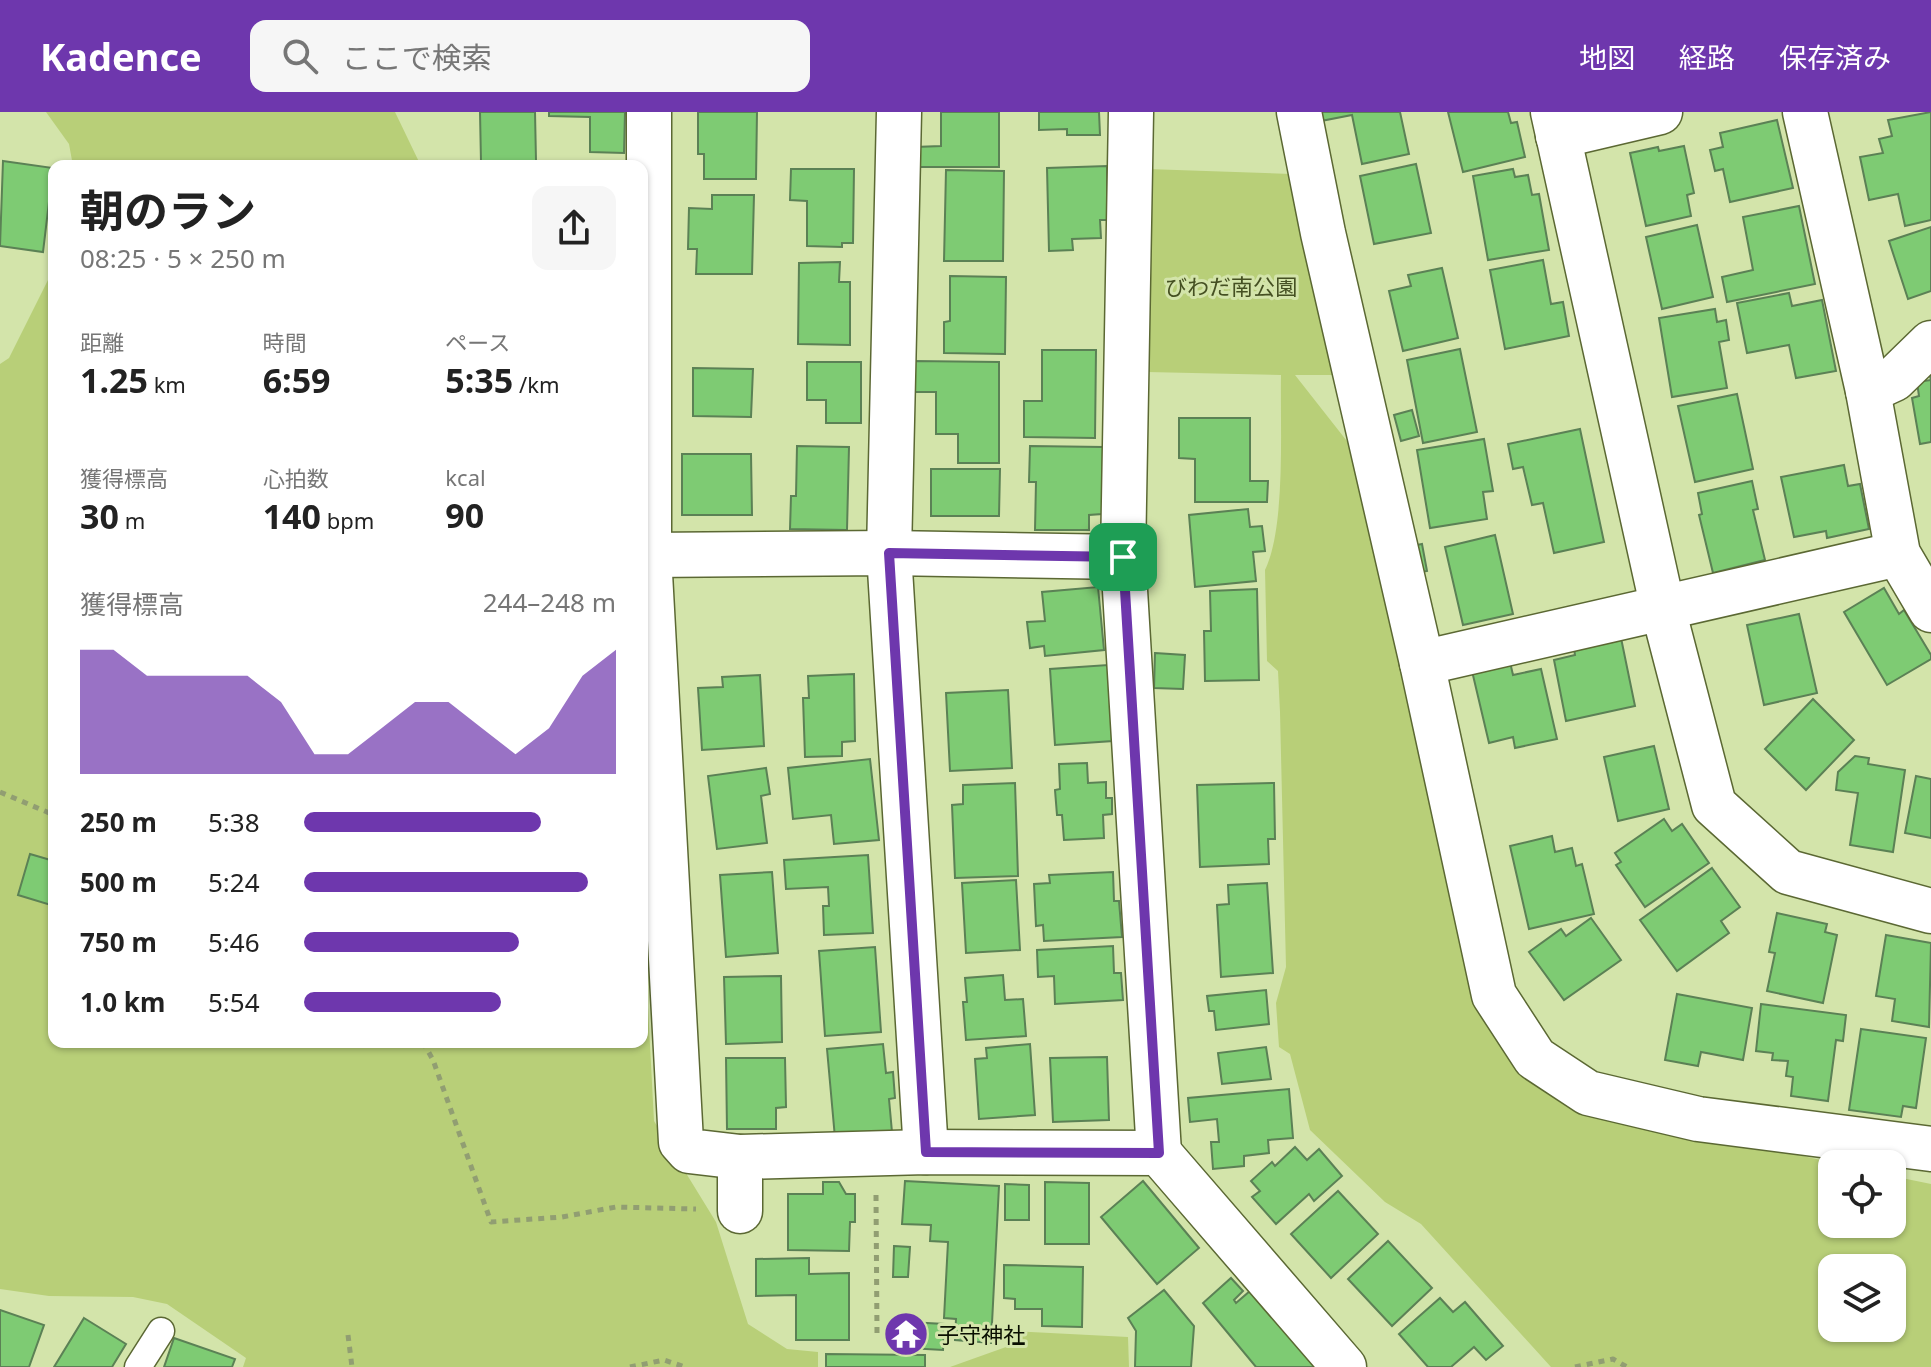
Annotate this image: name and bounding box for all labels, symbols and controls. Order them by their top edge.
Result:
search box [250,20,810,92]
text: Kadence [40,30,202,82]
icon: search [278,34,322,78]
text: ここで検索 [342,37,492,78]
text: 地図 [1579,38,1635,76]
text: 経路 [1679,38,1735,76]
text: 保存済み [1779,38,1891,76]
text: 朝のラン [80,180,256,240]
button: share [532,186,616,270]
text: 08:25 · 5 × 250 m [80,240,286,276]
park label: びわだ南公園 [1165,271,1297,301]
text: 距離 [80,327,124,357]
text: 時間 [263,327,307,357]
text: ペース [445,327,510,357]
text: 1.25 [80,357,148,403]
text: 6:59 [263,357,331,403]
text: 5:35 [445,357,513,403]
text: km [148,369,186,399]
text: /km [513,369,559,399]
text: kcal [445,462,486,492]
text: 獲得標高 [80,463,168,493]
text: 心拍数 [263,463,329,493]
text: 90 [445,492,484,538]
text: 30 [80,493,119,539]
text: 140 [263,493,321,539]
text: m [119,505,145,535]
text: bpm [321,505,374,535]
pin [1089,523,1157,591]
icon: arrive [1101,535,1145,579]
text: 244–248 m [483,584,616,620]
text: 獲得標高 [80,586,184,622]
text: 250 m [80,804,157,840]
text: 5:38 [208,804,260,840]
text: 500 m [80,864,157,900]
text: 5:24 [208,864,260,900]
text: 750 m [80,924,157,960]
text: 5:46 [208,924,260,960]
text: 1.0 km [80,984,165,1020]
text: 5:54 [208,984,260,1020]
map controls [1818,1150,1906,1342]
button: locate [1818,1150,1906,1238]
button: layers [1818,1254,1906,1342]
temple icon: 子守神社 [882,1310,930,1358]
place label: 子守神社 [937,1319,1025,1349]

